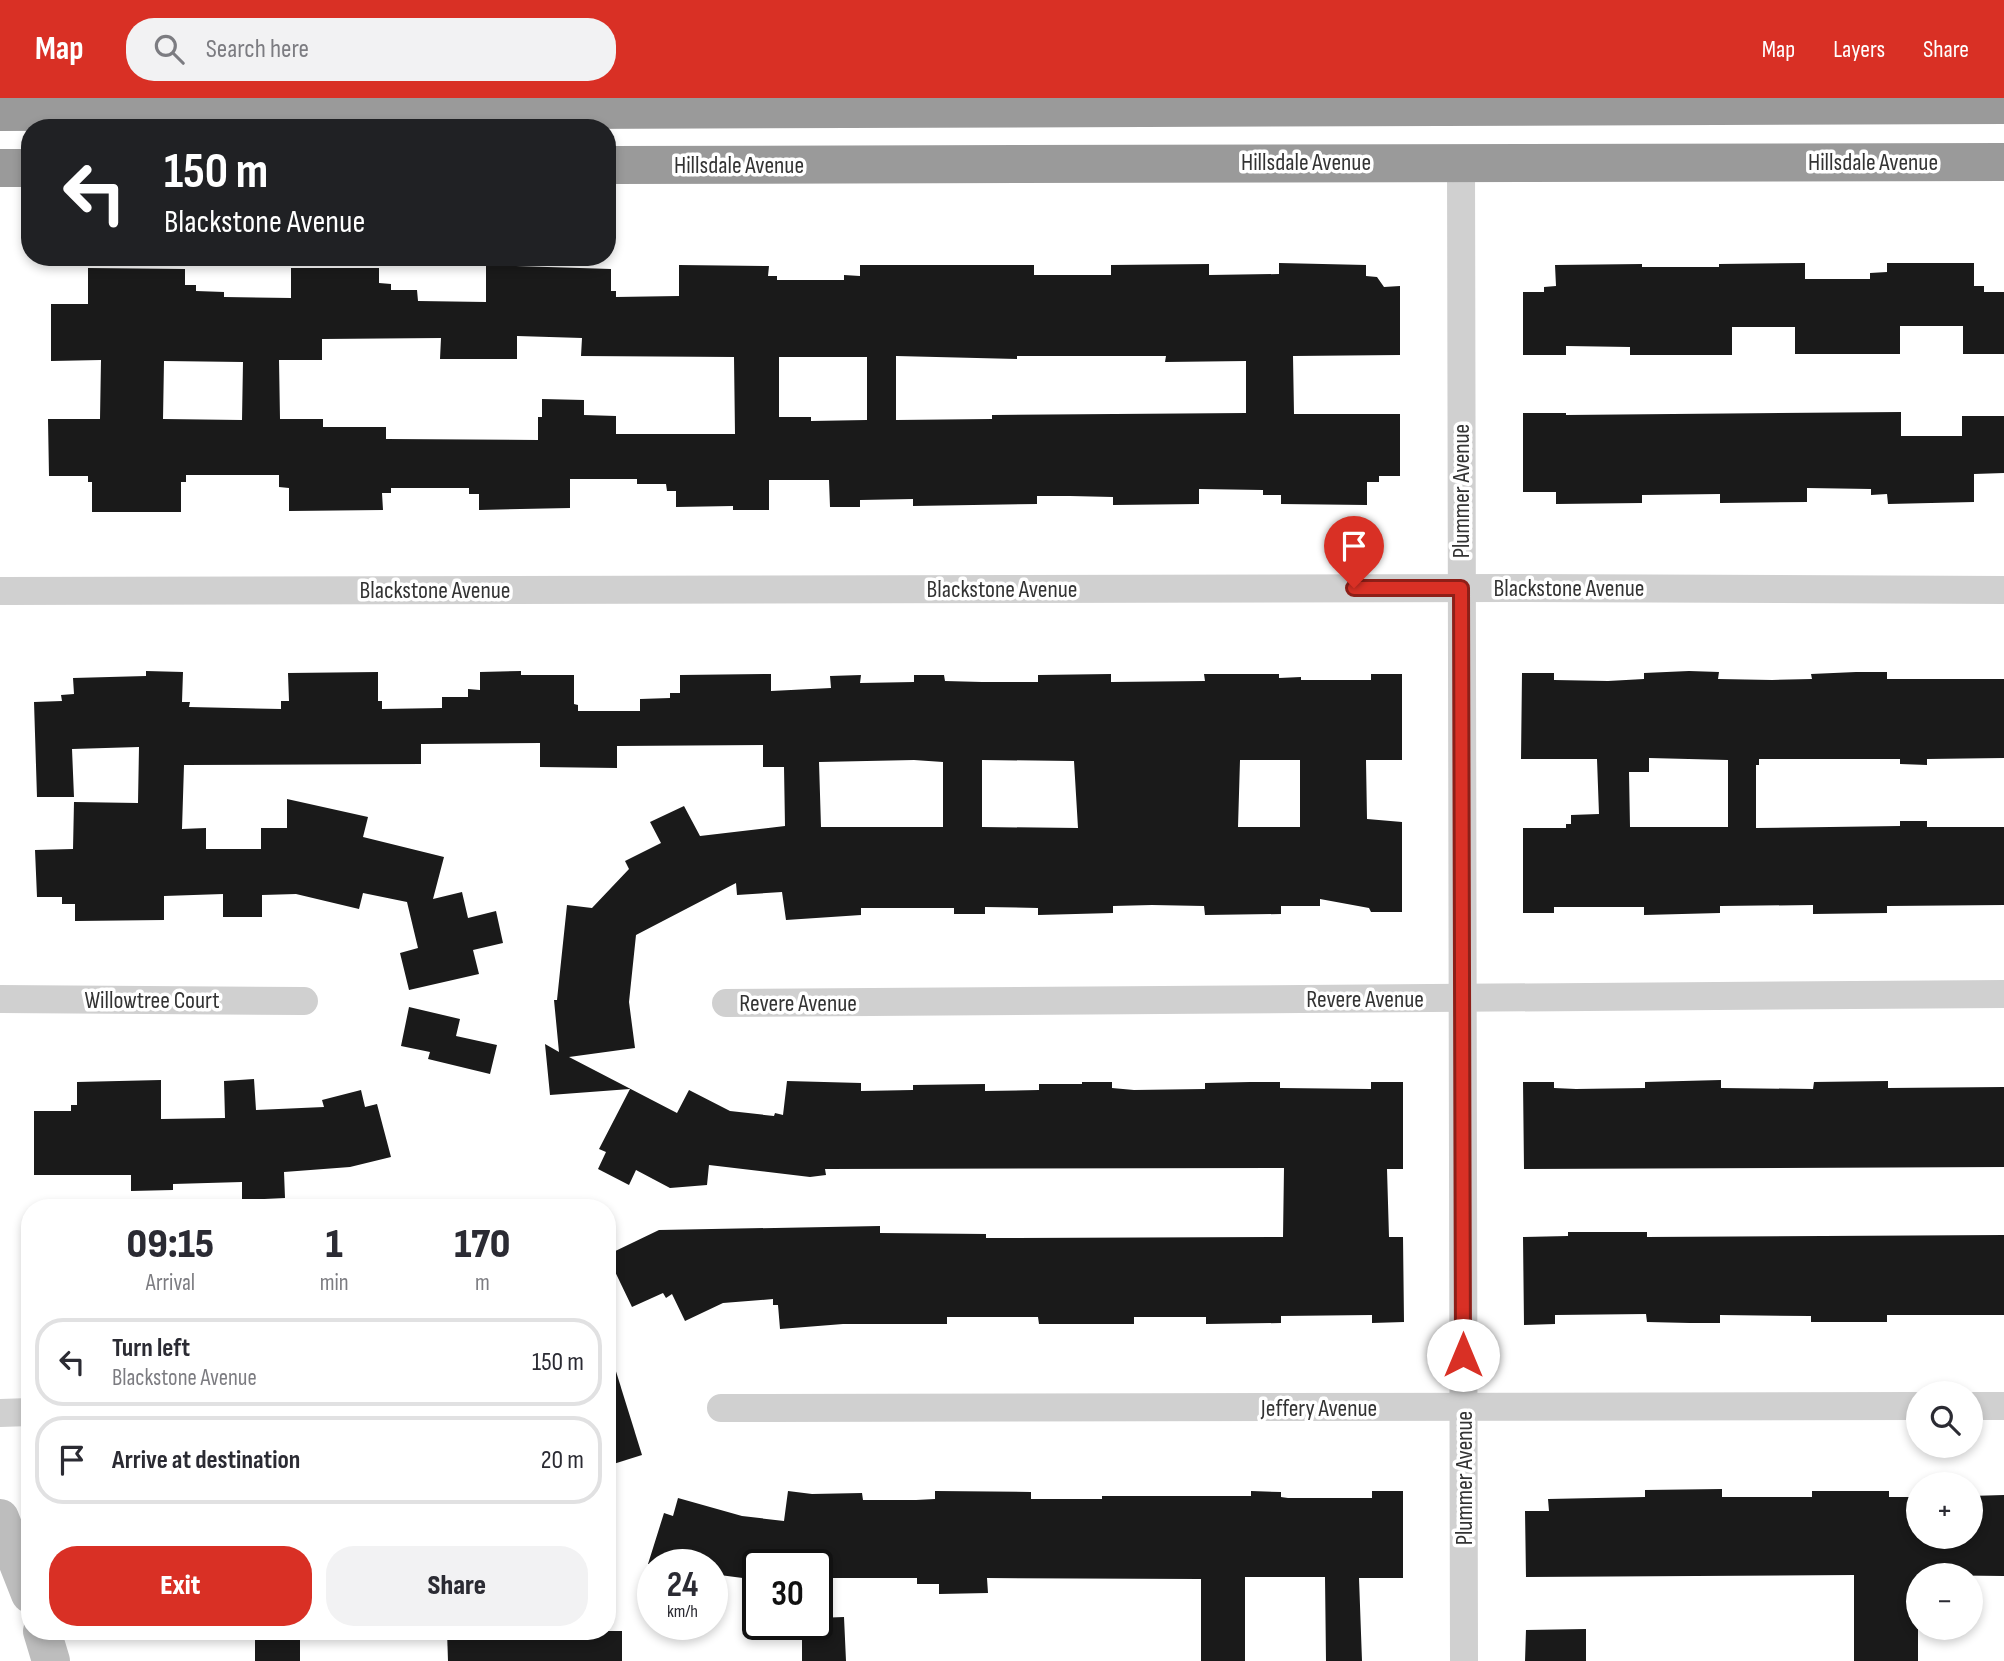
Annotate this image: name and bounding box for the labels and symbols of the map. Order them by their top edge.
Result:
street label: Hillsdale Avenue [1241,148,1371,177]
street label: Hillsdale Avenue [1808,148,1938,177]
street label: Hillsdale Avenue [674,151,804,180]
street label: Plummer Avenue [1447,424,1476,558]
pin [1324,516,1384,588]
street label: Blackstone Avenue [1494,574,1644,603]
street label: Blackstone Avenue [927,575,1077,604]
street label: Blackstone Avenue [360,576,510,605]
street label: Revere Avenue [1306,985,1424,1014]
street label: Willowtree Court [84,986,220,1015]
street label: Revere Avenue [739,989,857,1018]
position arrow [1426,1318,1500,1392]
street label: Jeffery Avenue [1260,1394,1377,1423]
street label: Plummer Avenue [1450,1411,1479,1545]
speed limit sign: 30 [742,1549,833,1640]

